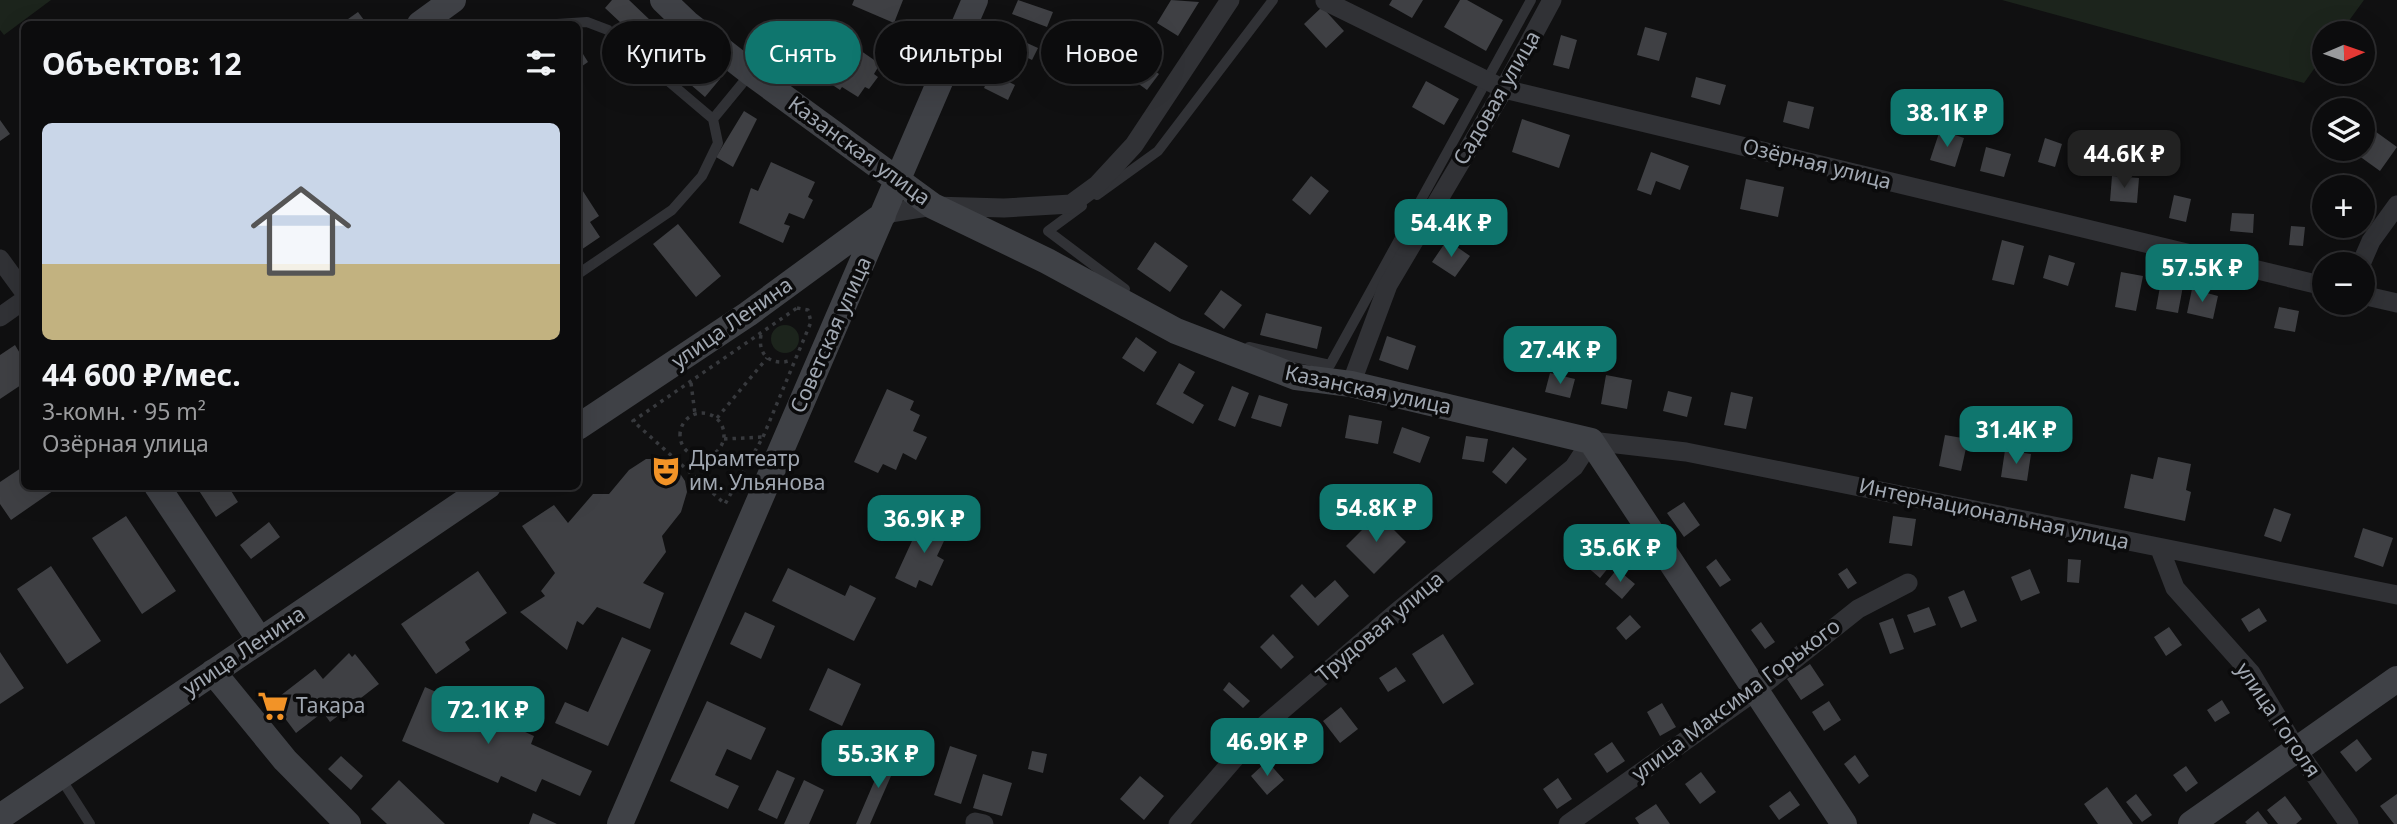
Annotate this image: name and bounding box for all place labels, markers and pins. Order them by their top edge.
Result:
pin: 38.1K ₽ [1882,90,2012,149]
pin: 44.6K ₽ [2059,130,2189,190]
pin: 54.4K ₽ [1386,200,1516,259]
pin: 57.5K ₽ [2137,244,2267,304]
pin: 27.4K ₽ [1495,326,1625,386]
pin: 31.4K ₽ [1951,406,2081,466]
place label: Драмтеатр им. Ульянова [689,444,826,496]
theatre icon: Драмтеатр им. Ульянова [649,454,683,488]
pin: 54.8K ₽ [1311,484,1441,544]
pin: 36.9K ₽ [859,496,989,555]
pin: 35.6K ₽ [1555,524,1685,584]
pin: 72.1K ₽ [423,686,553,746]
supermarket icon: Такара [256,689,290,723]
place label: Такара [296,691,365,719]
pin: 46.9K ₽ [1202,718,1332,778]
pin: 55.3K ₽ [813,730,943,790]

